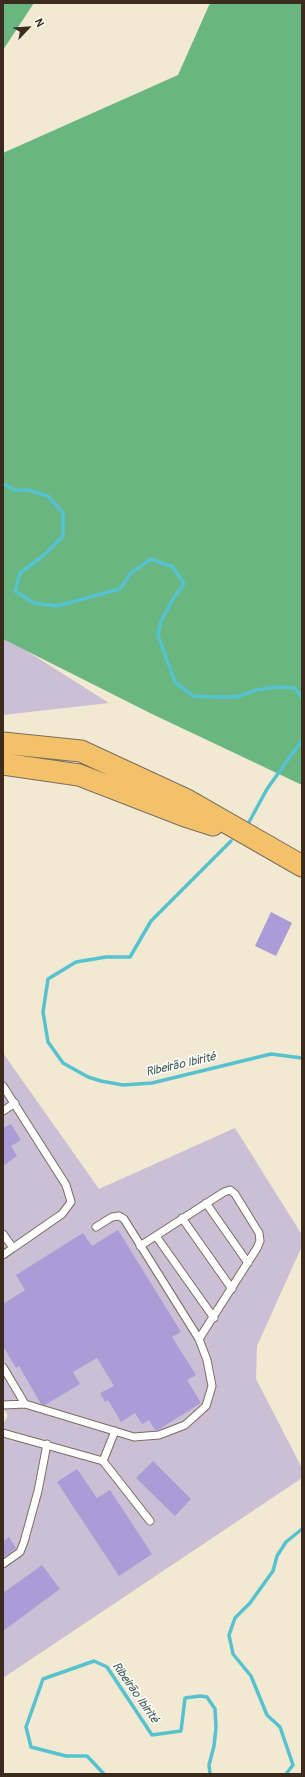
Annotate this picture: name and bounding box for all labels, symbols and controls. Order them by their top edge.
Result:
north arrow [8,8,48,48]
text: N [32,17,47,29]
water label: Ribeirão Ibirité [144,1050,218,1080]
water label: Ribeirão Ibirité [109,1660,161,1726]

